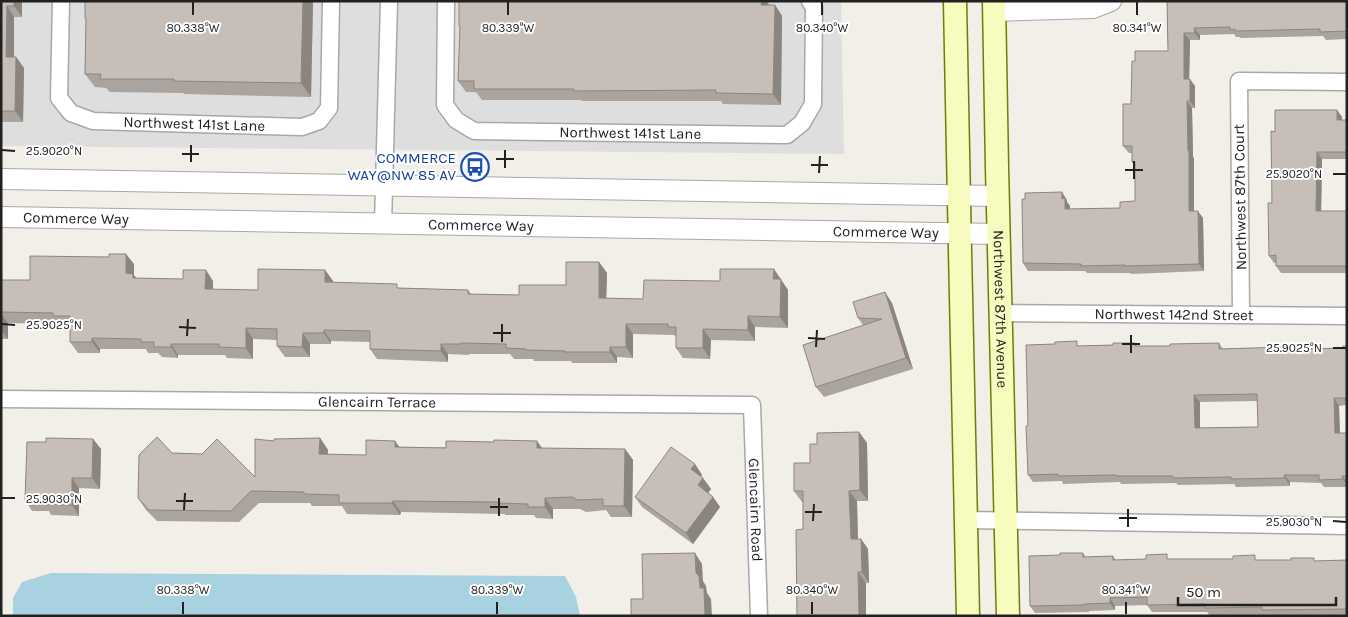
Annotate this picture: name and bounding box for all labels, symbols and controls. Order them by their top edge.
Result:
text: 80.338°W [167,21,220,35]
text: 80.339°W [482,21,535,35]
text: 80.340°W [796,21,848,35]
text: 80.341°W [1112,21,1162,35]
street label: Northwest 141st Lane [123,113,265,135]
street label: Northwest 141st Lane [559,123,701,143]
street label: Northwest 87th Court [1230,123,1250,270]
text: 25.9020°N [26,144,82,158]
place label: COMMERCE WAY@NW 85 AV [347,149,457,184]
bus stop icon: COMMERCE WAY@NW 85 AV [460,152,490,182]
text: 25.9020°N [1266,167,1322,181]
street label: Commerce Way [23,208,129,228]
street label: Commerce Way [428,215,534,235]
street label: Commerce Way [833,222,939,242]
street label: Northwest 87th Avenue [990,230,1011,388]
street label: Northwest 142nd Street [1094,305,1254,324]
text: 25.9025°N [26,318,82,332]
text: 25.9025°N [1266,341,1322,355]
street label: Glencairn Terrace [318,393,436,411]
street label: Glencairn Road [745,458,766,562]
text: 25.9030°N [26,492,82,506]
text: 25.9030°N [1266,515,1322,529]
scale bar [1178,574,1336,606]
text: 80.338°W [157,583,210,597]
text: 80.339°W [471,583,524,597]
text: 80.340°W [786,583,838,597]
text: 80.341°W [1101,583,1151,597]
text: 50 m [1186,583,1221,601]

